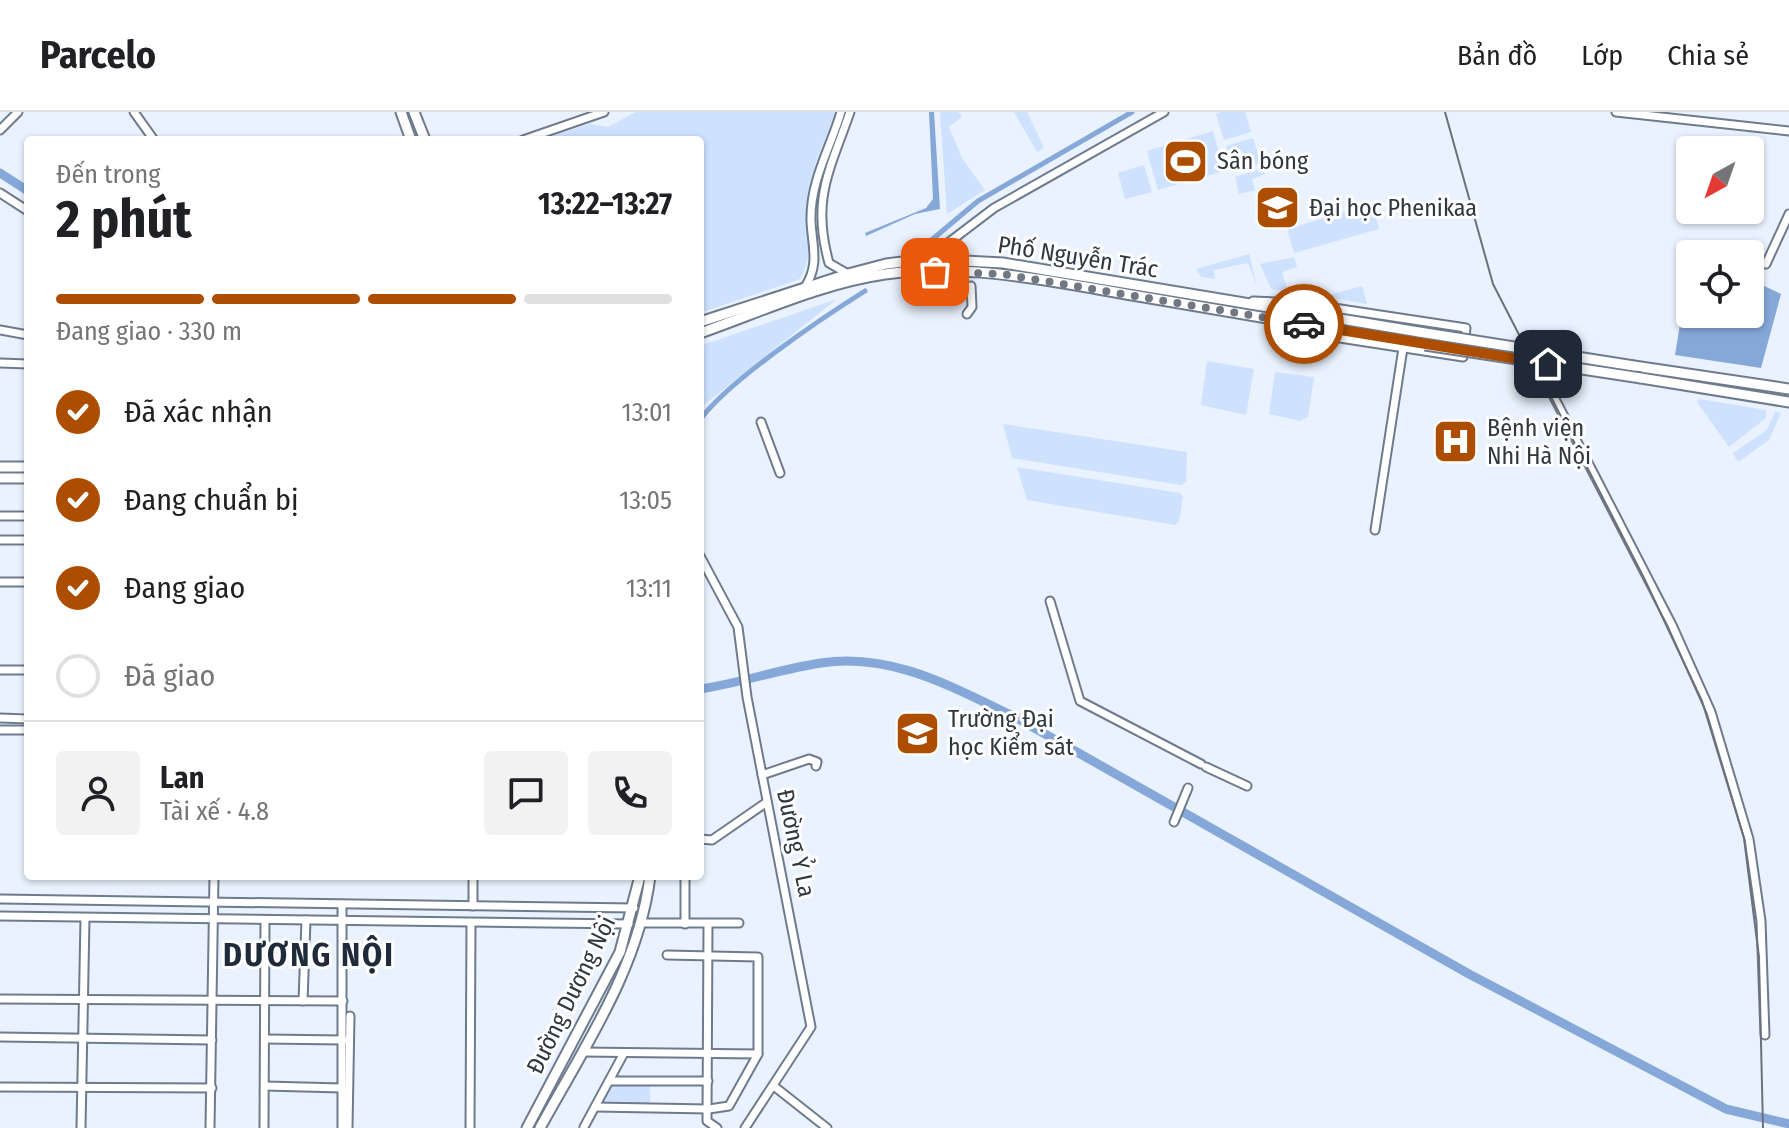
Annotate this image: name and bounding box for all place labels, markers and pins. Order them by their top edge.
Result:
sports icon: Sân bóng [1162,137,1210,185]
place label: Sân bóng [1217,147,1309,175]
school or university icon: Đại học Phenikaa [1254,184,1302,232]
place label: Đại học Phenikaa [1309,194,1477,222]
pin [901,238,969,306]
pin [1514,330,1582,398]
place label: Bệnh viện Nhi Hà Nội [1487,414,1591,470]
hospital icon: Bệnh viện Nhi Hà Nội [1432,418,1480,466]
place label: Trường Đại học Kiểm sát [948,705,1074,761]
school or university icon: Trường Đại học Kiểm sát [893,709,941,757]

